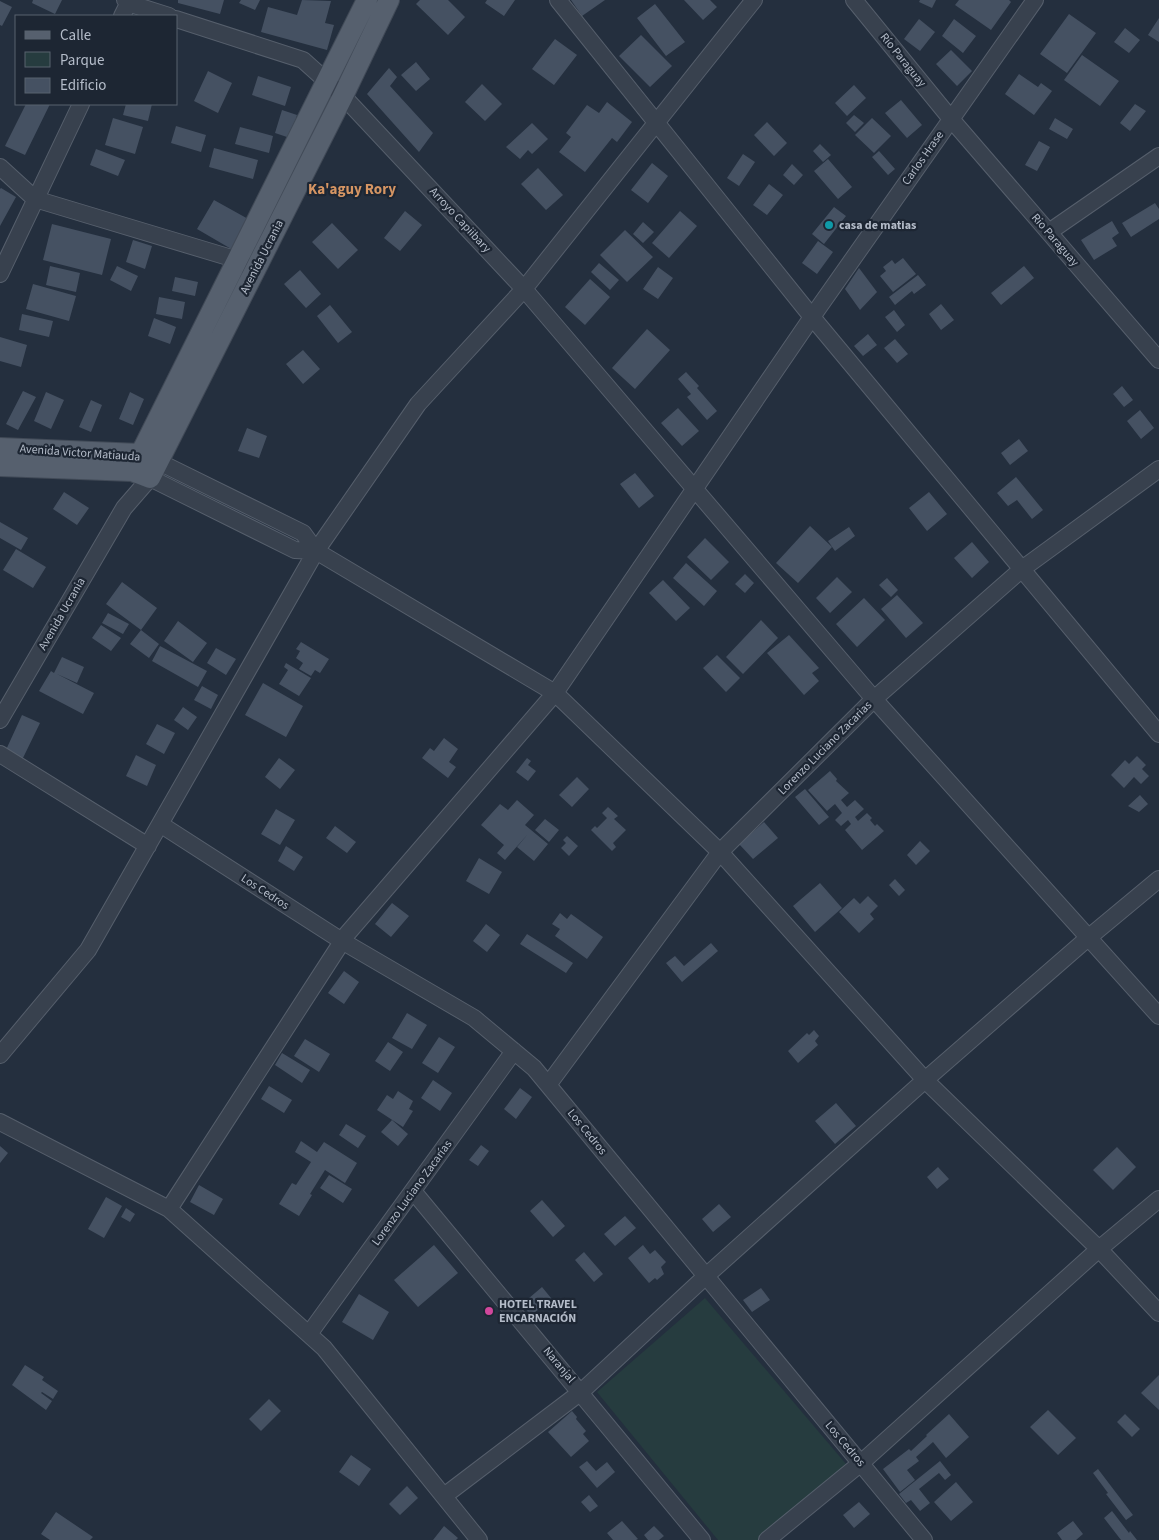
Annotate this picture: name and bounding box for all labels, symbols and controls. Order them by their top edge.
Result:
legend [15,15,178,105]
text: Calle [60,25,91,46]
street label: Río Paraguay [876,29,930,91]
text: Parque [60,50,104,71]
text: Edificio [60,75,107,96]
street label: Carlos Hrase [898,127,948,189]
district label: Ka'aguy Rory [308,179,396,200]
street label: Arroyo Capiibary [425,184,495,257]
street label: Rio Paraguay [1027,210,1083,270]
street label: Avenida Ucrania [236,217,288,297]
place label: casa de matias [839,217,916,234]
marker: casa de matias [823,219,835,231]
street label: Avenida Victor Matiauda [19,440,141,466]
street label: Avenida Ucrania [34,575,90,653]
street label: Lorenzo Luciano Zacarias [774,697,876,799]
street label: Los Cedros [237,870,293,914]
street label: Los Cedros [563,1105,611,1159]
street label: Lorenzo Luciano Zacarías [368,1137,456,1249]
place label: HOTEL TRAVEL ENCARNACIÓN [499,1296,577,1327]
marker: HOTEL TRAVEL ENCARNACIÓN [483,1305,495,1317]
street label: Naranjal [539,1343,579,1387]
street label: Los Cedros [821,1418,869,1470]

